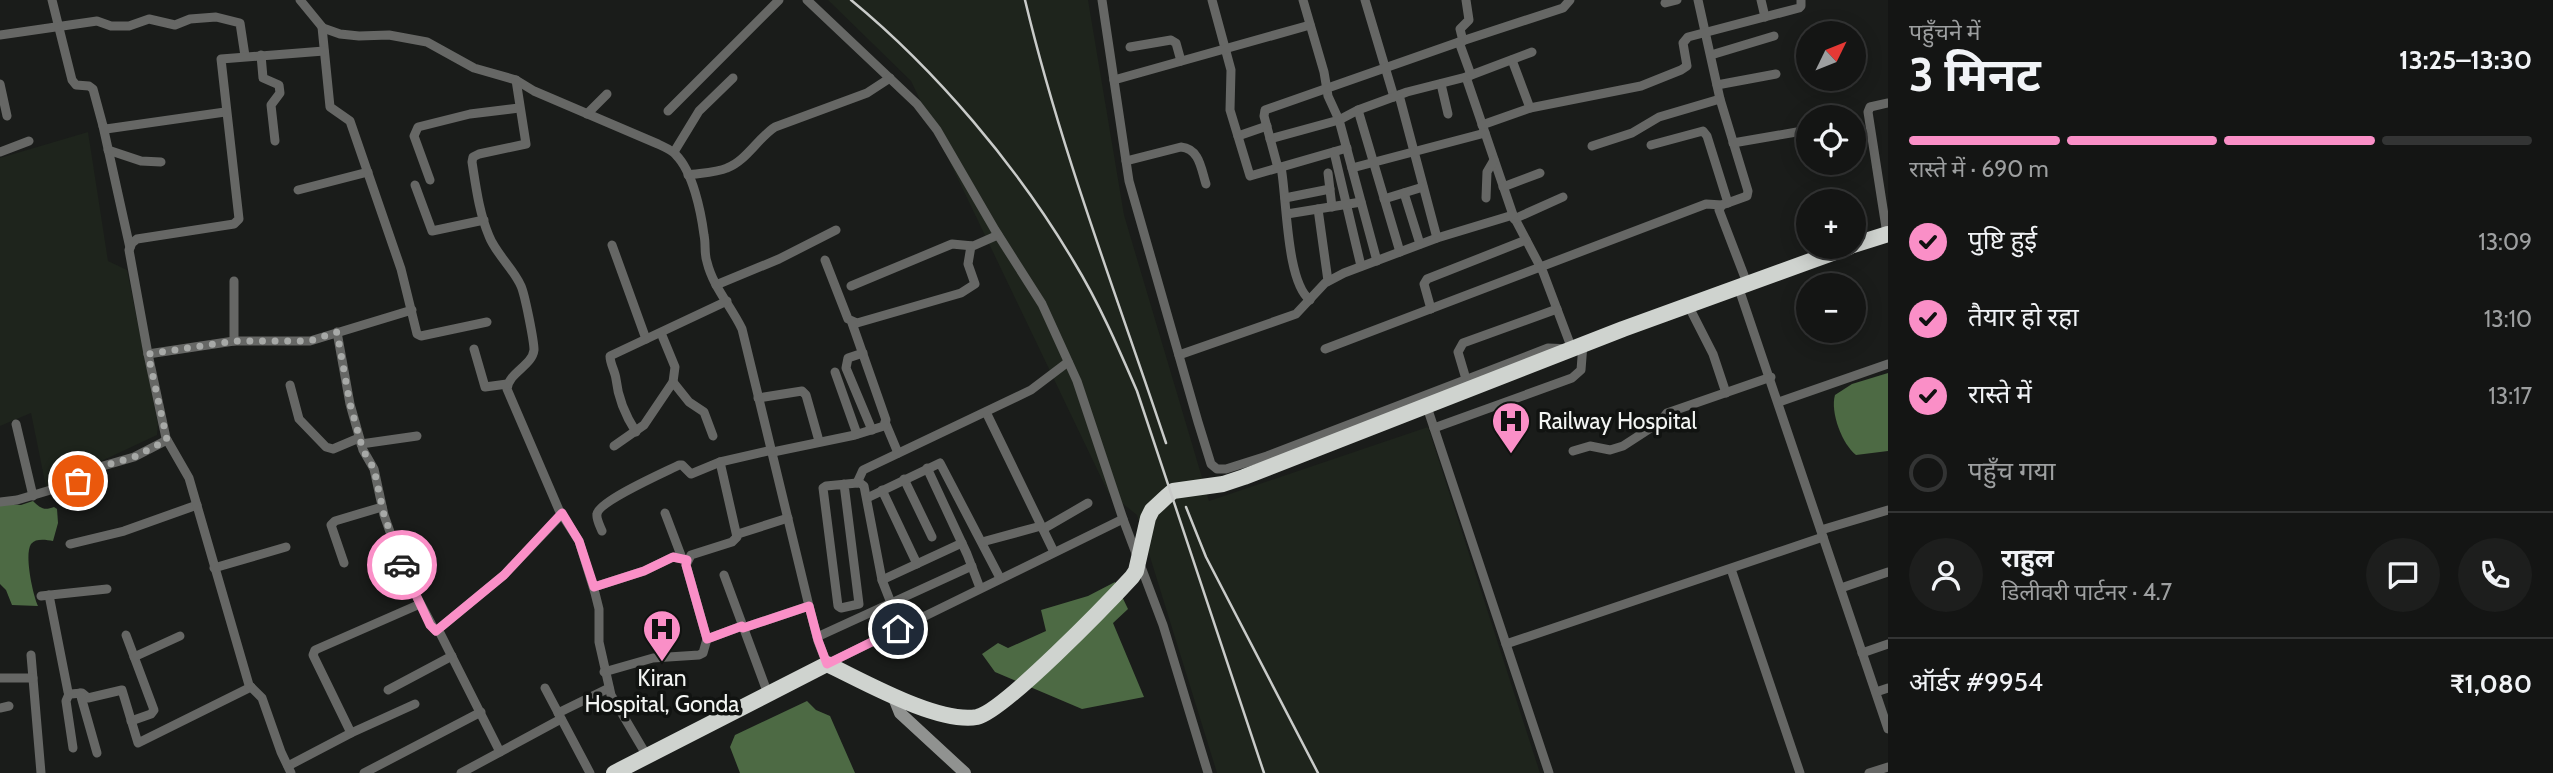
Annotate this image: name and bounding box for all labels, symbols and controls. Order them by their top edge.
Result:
text: पहुँचने में [1909,18,1981,46]
north arrow [1796,21,1866,91]
map controls [1796,21,1866,343]
text: 13:25–13:30 [2399,44,2532,76]
text: 3 मिनट [1909,47,2041,103]
button: locate [1796,105,1866,175]
text: रास्ते में · 690 m [1909,155,2049,183]
button: + [1796,189,1866,259]
icon: check [1909,223,1947,261]
text: पुष्टि हुई [1968,224,2037,256]
text: 13:09 [2478,228,2532,256]
button: − [1796,273,1866,343]
icon: check [1909,300,1947,338]
text: तैयार हो रहा [1968,301,2079,333]
text: 13:10 [2484,305,2532,333]
icon: check [1909,377,1947,415]
text: रास्ते में [1968,378,2032,410]
text: 13:17 [2488,382,2532,410]
hospital icon: Railway Hospital [1490,400,1532,455]
place label: Railway Hospital [1538,407,1698,435]
pin [48,451,108,511]
text: पहुँच गया [1968,455,2055,487]
icon: bag [59,462,97,500]
courier [367,530,437,600]
button: person [1909,538,1983,612]
button: chat [2366,538,2440,612]
button: phone [2458,538,2532,612]
text: राहुल [2001,542,2054,574]
icon: car [383,546,421,584]
text: डिलीवरी पार्टनर · 4.7 [2001,578,2172,606]
pin [868,599,928,659]
hospital icon: Kiran Hospital, Gonda [641,608,683,663]
icon: home [879,610,917,648]
place label: Kiran Hospital, Gonda [585,664,739,718]
text: ऑर्डर #9954 [1909,666,2043,698]
text: ₹1,080 [2450,668,2532,700]

